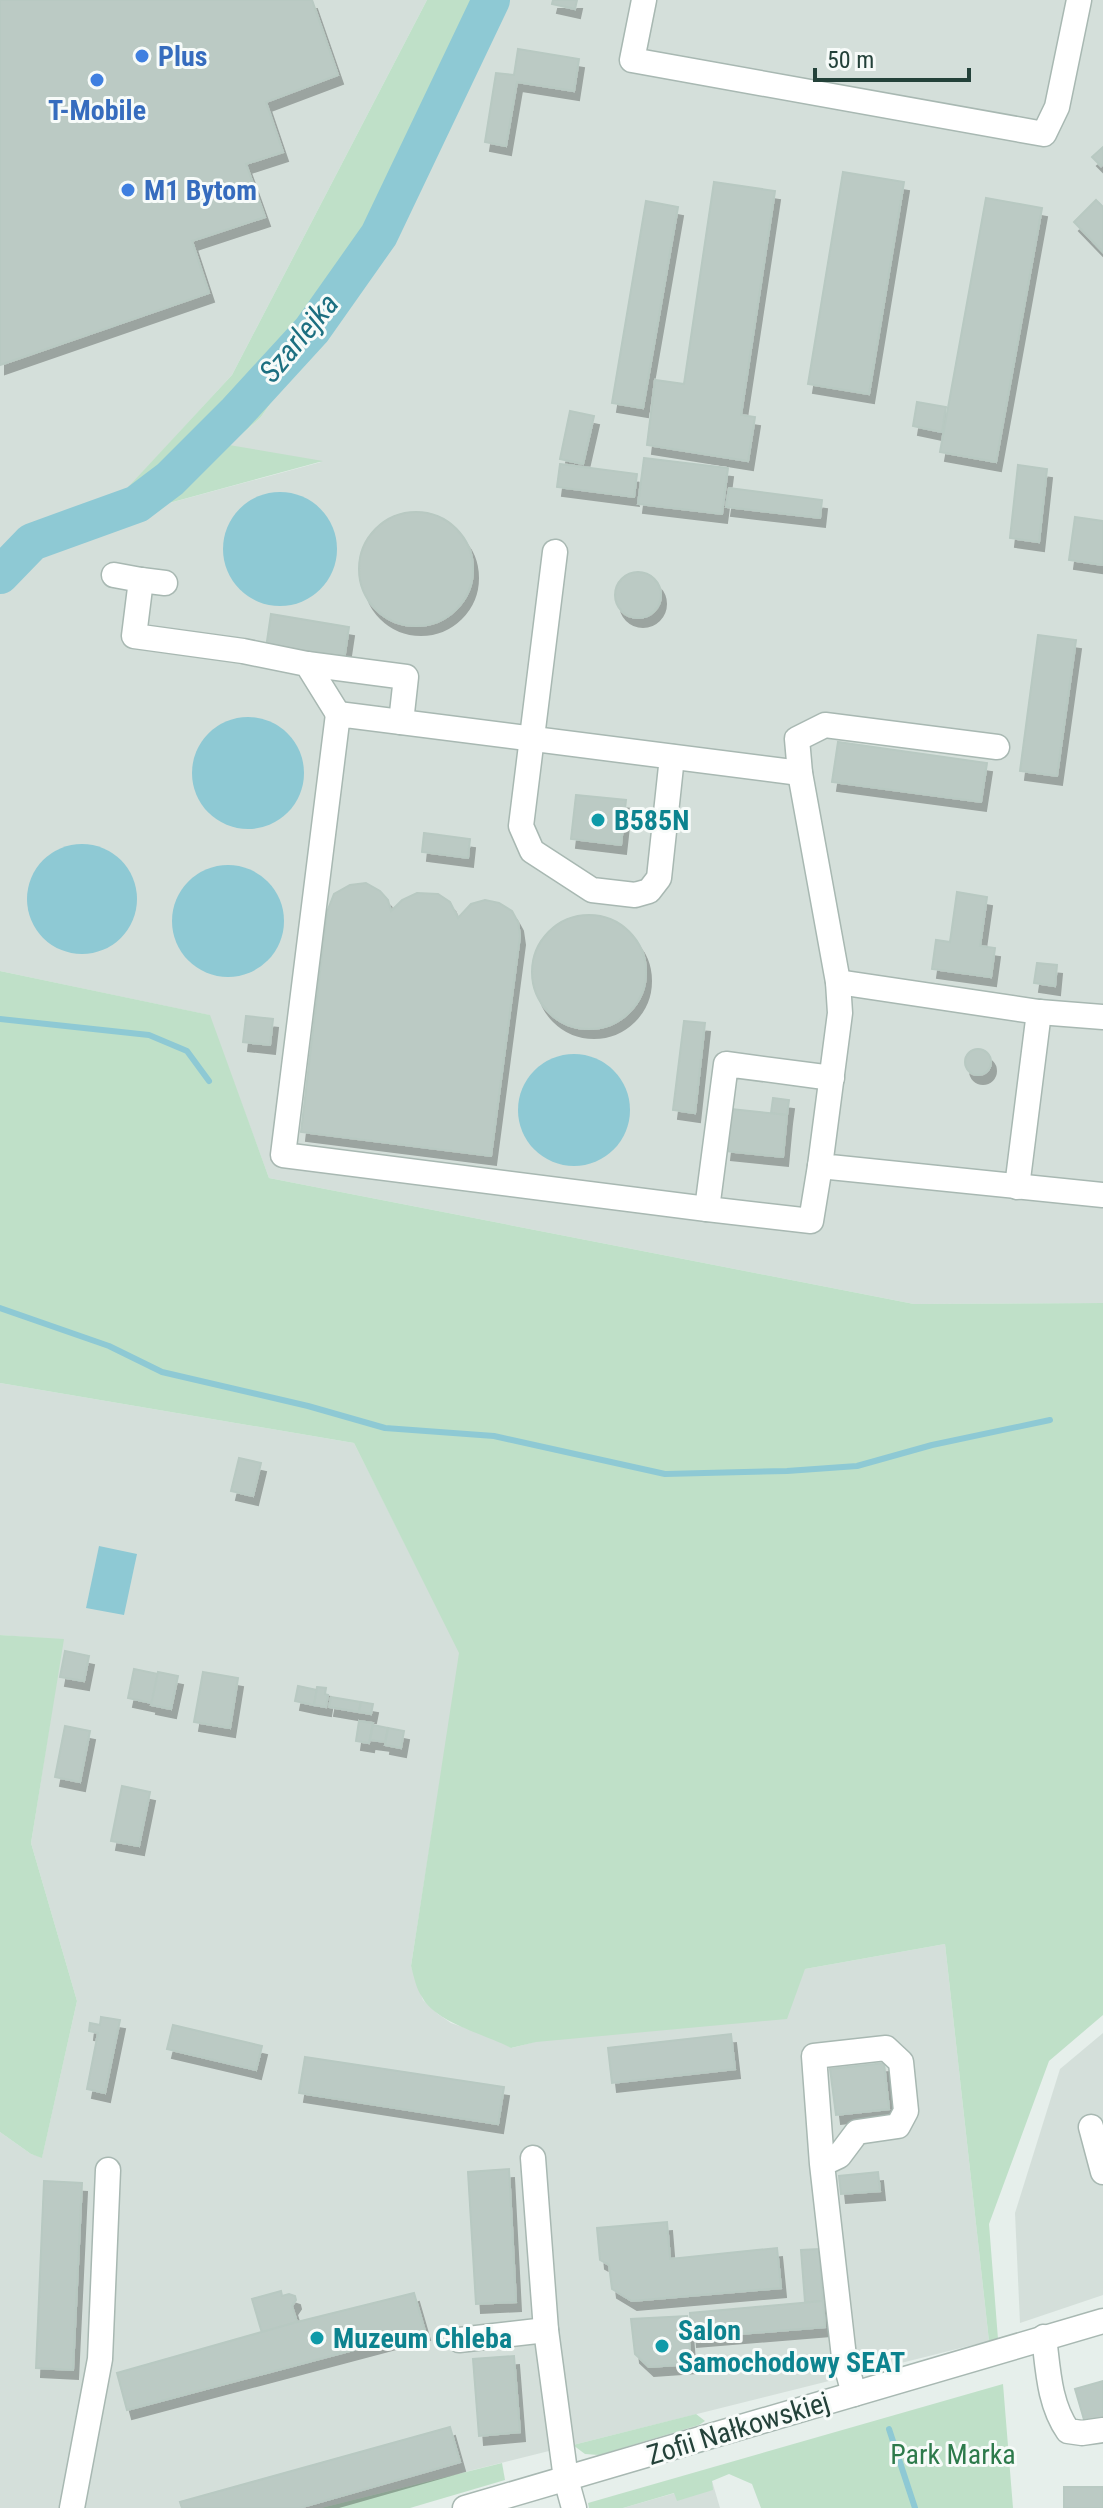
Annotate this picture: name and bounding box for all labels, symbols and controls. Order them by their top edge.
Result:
scale bar [815,32,969,82]
place label: Plus [158,40,207,73]
text: 50 m [827,46,874,74]
marker: Plus [133,47,151,65]
marker: T-Mobile [88,71,106,89]
place label: T-Mobile [48,94,146,127]
place label: M1 Bytom [144,174,257,207]
marker: M1 Bytom [119,181,137,199]
water label: Szarlejka [252,286,346,389]
place label: B585N [614,804,689,837]
marker: B585N [589,811,607,829]
place label: Salon Samochodowy SEAT [678,2314,905,2379]
place label: Muzeum Chleba [333,2322,512,2355]
marker: Muzeum Chleba [308,2329,326,2347]
marker: Salon Samochodowy SEAT [653,2337,671,2355]
street label: Zofii Nałkowskiej [643,2385,833,2472]
park label: Park Marka [890,2438,1016,2471]

